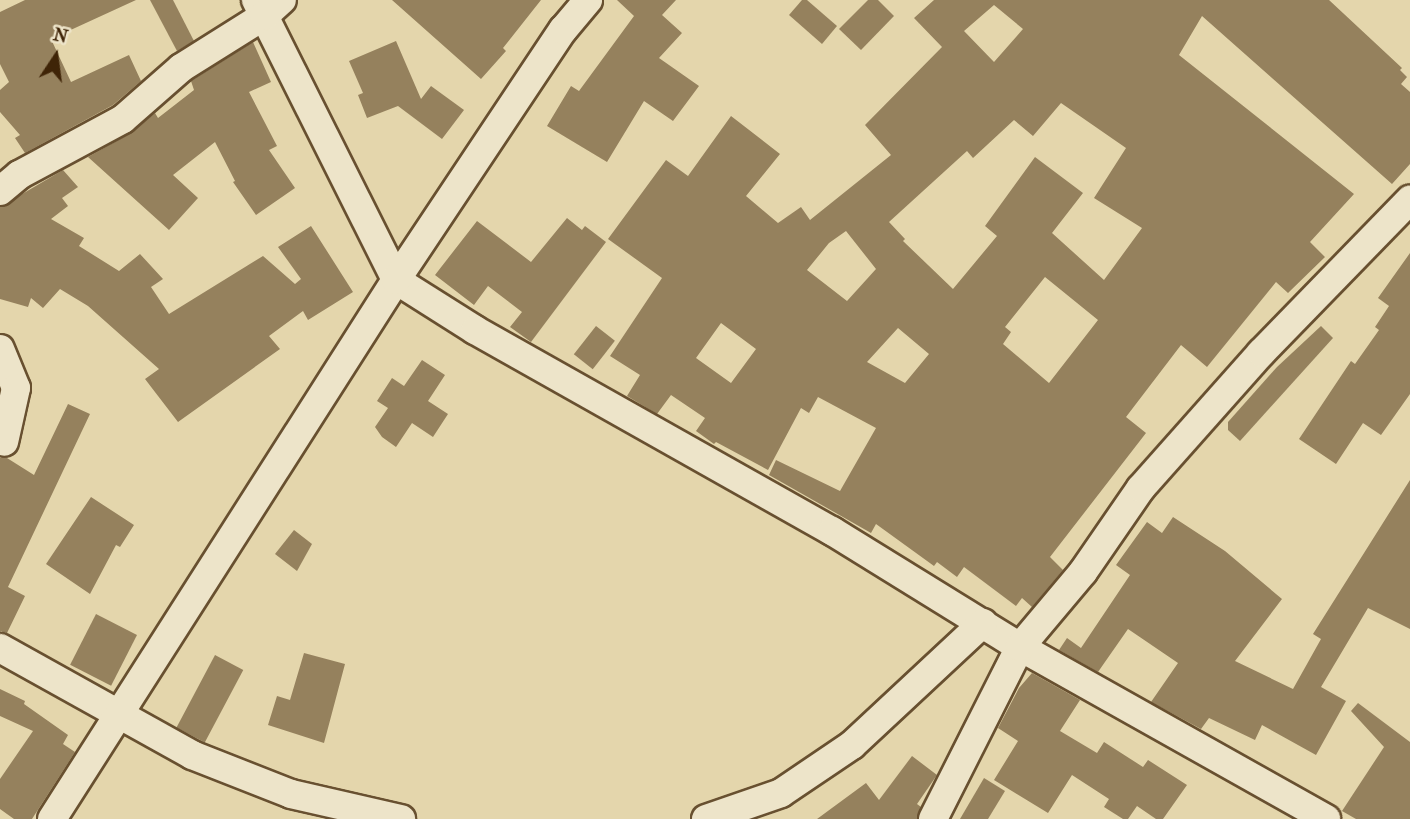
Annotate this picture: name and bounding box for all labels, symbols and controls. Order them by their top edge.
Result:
north arrow [21,21,91,91]
text: N [51,23,70,48]

